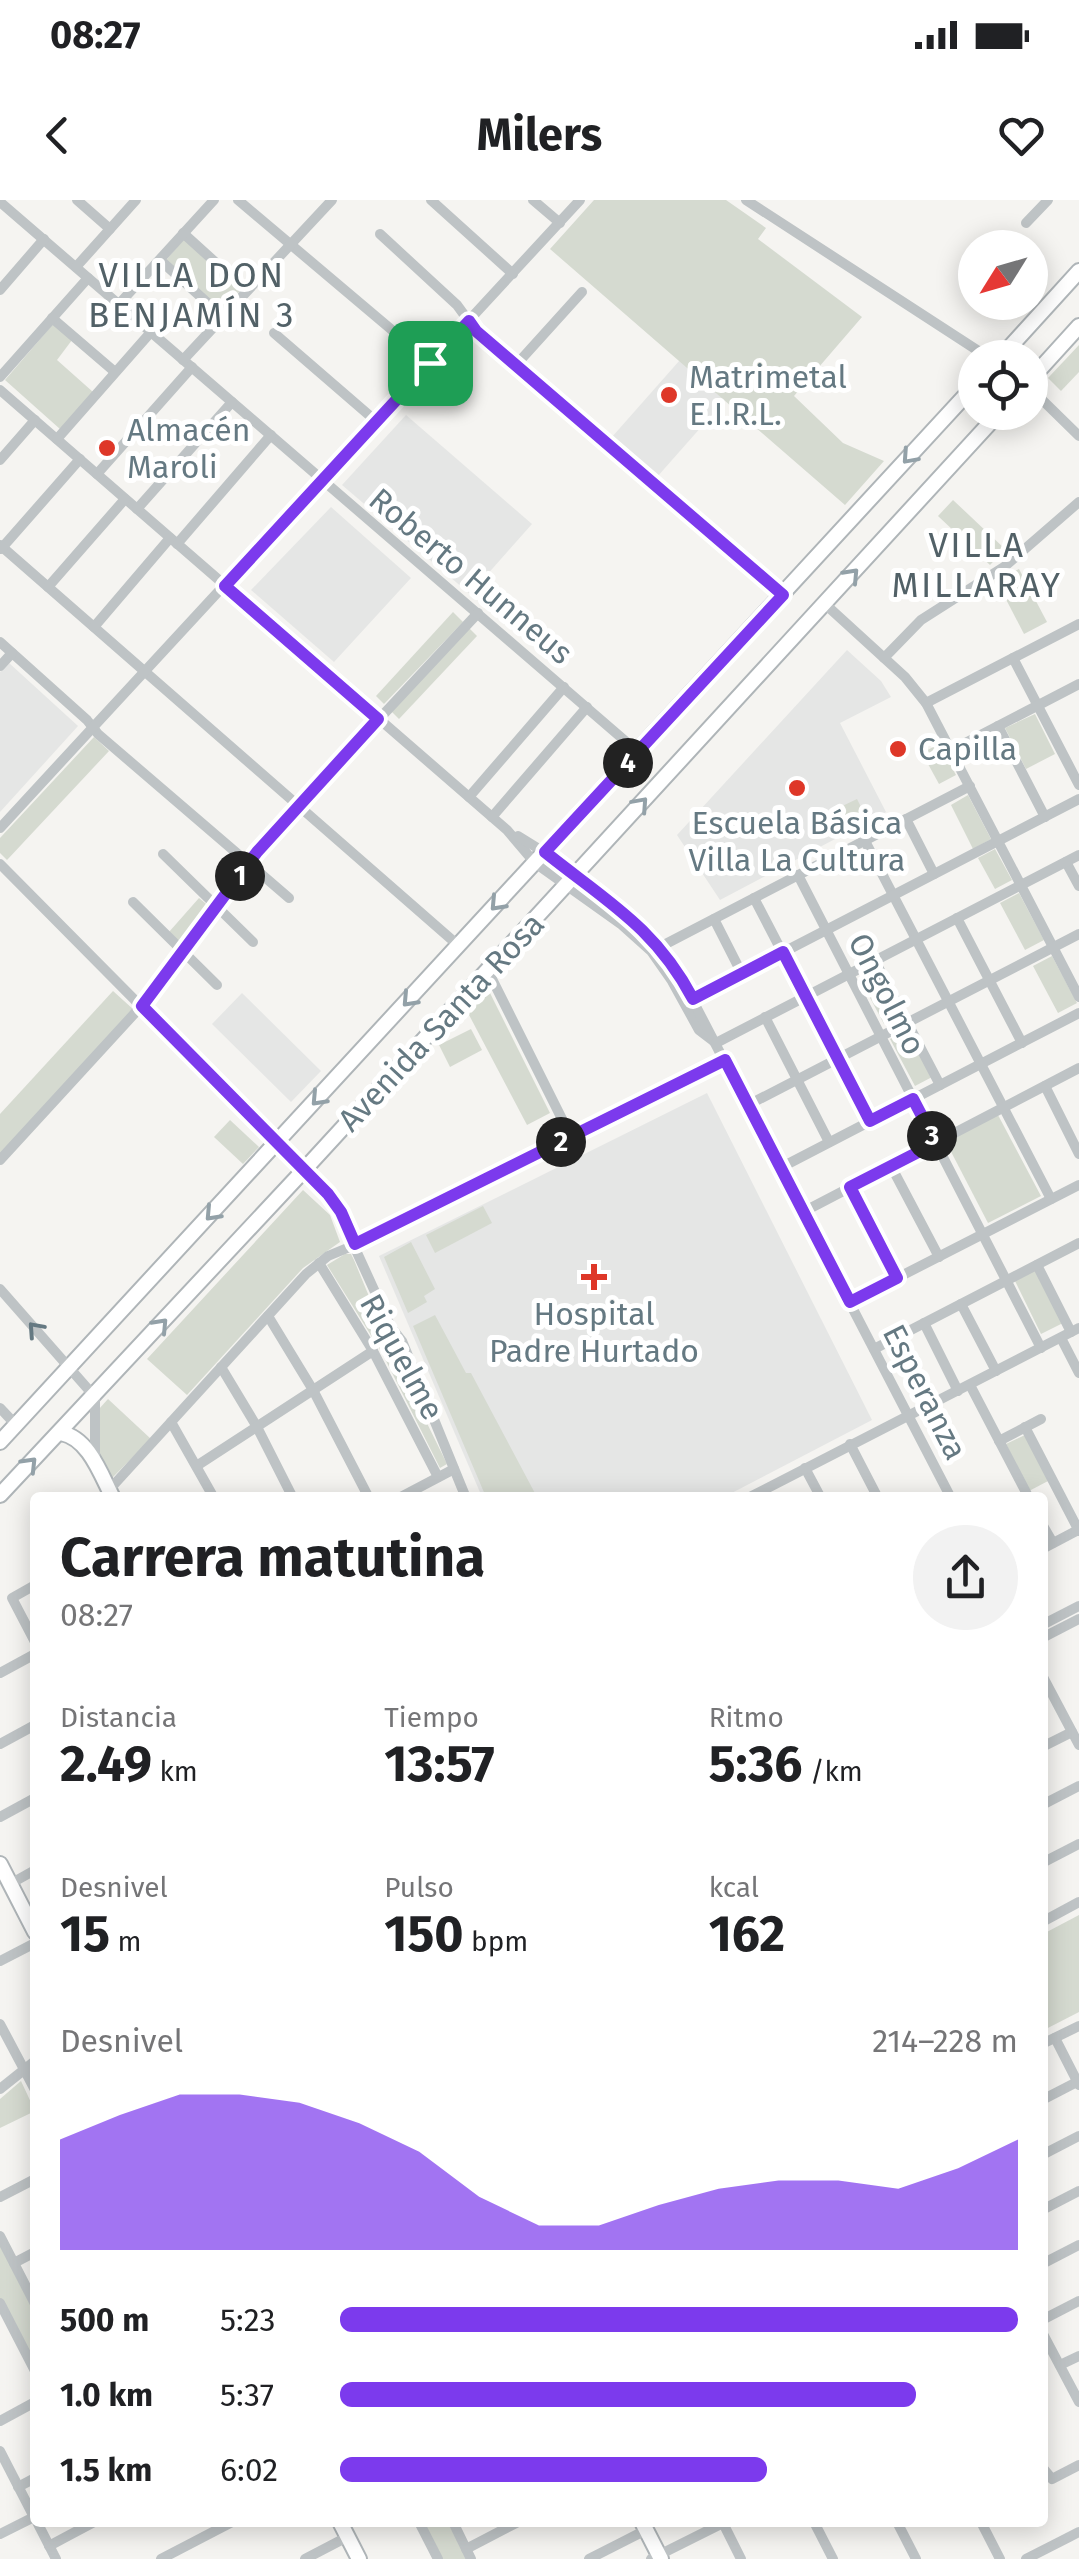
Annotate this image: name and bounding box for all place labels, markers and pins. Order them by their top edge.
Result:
pin [388,321,473,406]
place label: Matrimetal E.I.R.L. [689,358,847,433]
marker: Matrimetal E.I.R.L. [658,384,680,406]
place label: Almacén Maroli [127,411,250,486]
marker: Almacén Maroli [96,437,118,459]
place label: Capilla [918,730,1017,768]
pin: 4 [603,738,653,788]
marker: Capilla [887,738,909,760]
marker: Escuela Básica Villa La Cultura [786,777,808,799]
place label: Escuela Básica Villa La Cultura [689,804,906,879]
pin: 1 [215,851,265,901]
pin: 3 [907,1111,957,1161]
pin: 2 [536,1117,586,1167]
marker: Hospital Padre Hurtado [581,1264,607,1290]
place label: Hospital Padre Hurtado [489,1295,699,1370]

